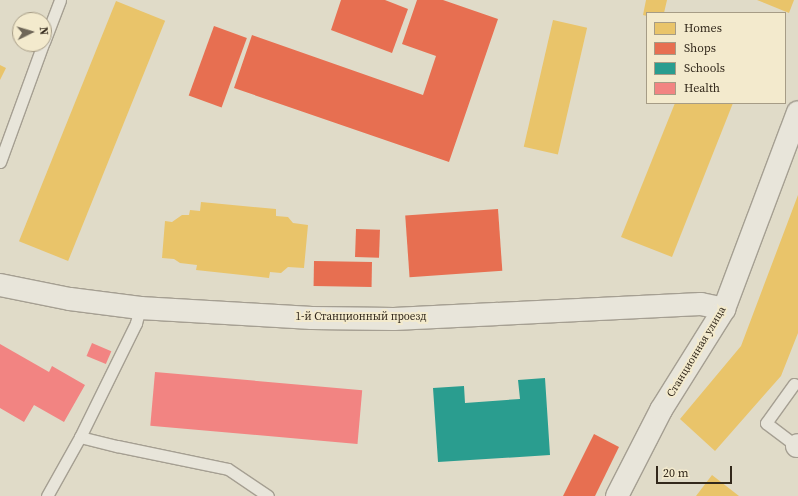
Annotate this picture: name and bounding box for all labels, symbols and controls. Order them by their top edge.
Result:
north arrow [12,12,52,52]
legend [646,12,786,104]
text: Homes [684,20,722,36]
text: N [36,26,51,36]
text: Shops [684,40,716,56]
text: Schools [684,60,725,76]
text: Health [684,80,720,96]
street label: Станционная улица [665,304,729,400]
street label: 1-й Станционный проезд [296,310,426,324]
scale bar [658,458,734,484]
text: 20 m [663,465,689,481]

